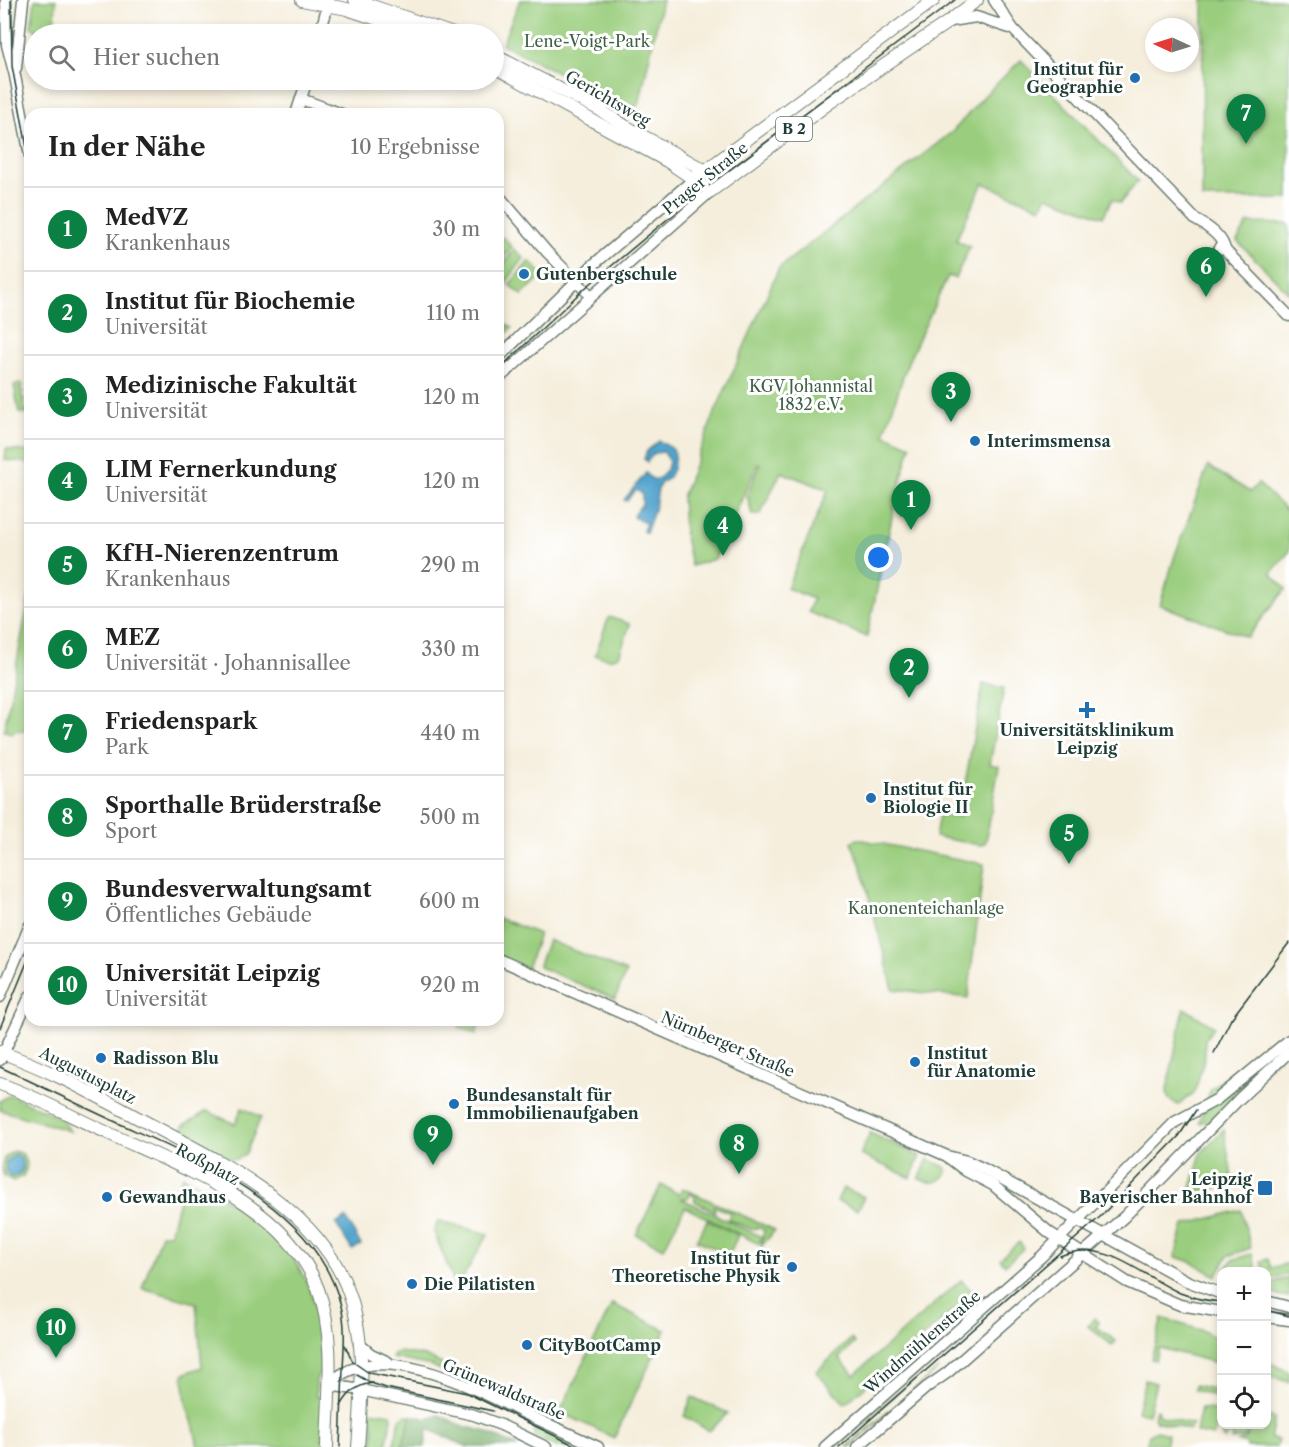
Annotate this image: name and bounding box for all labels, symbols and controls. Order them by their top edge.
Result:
north arrow [1145,18,1199,72]
search box [24,24,504,90]
park label: Lene-Voigt-Park [524,31,651,51]
icon: search [45,41,78,74]
text: Hier suchen [93,44,220,71]
place label: Institut für Geographie [1027,59,1123,97]
street label: Gerichtsweg [562,66,654,131]
marker: Institut für Geographie [1128,71,1142,85]
pin: 7 [1226,94,1266,144]
road number: B 2 [776,117,812,141]
text: In der Nähe [48,131,205,163]
text: 10 Ergebnisse [351,135,480,159]
street label: Prager Straße [658,137,752,219]
text: MedVZ [105,204,188,231]
text: 1 [63,217,72,241]
text: 30 m [432,217,480,241]
text: Krankenhaus [105,231,231,255]
pin: 6 [1186,248,1226,297]
place label: Gutenbergschule [536,264,677,284]
marker: Gutenbergschule [517,267,531,281]
text: Institut für Biochemie [105,288,355,315]
text: 2 [62,301,73,325]
text: 110 m [427,301,480,325]
text: Universität [105,315,208,339]
text: Medizinische Fakultät [105,372,357,399]
pin: 3 [932,372,970,422]
park label: KGV Johannistal 1832 e.V. [749,376,873,414]
text: 3 [62,385,73,409]
text: 120 m [423,385,480,409]
text: Universität [105,399,208,423]
place label: Interimsmensa [987,431,1111,451]
marker: Interimsmensa [968,434,982,448]
text: LIM Fernerkundung [105,456,336,483]
text: 4 [62,469,73,493]
text: 120 m [423,469,480,493]
pin: 1 [892,480,930,530]
text: Universität [105,483,208,507]
pin: 4 [704,506,742,556]
text: KfH-Nierenzentrum [105,540,339,567]
your location [864,543,893,572]
text: 5 [62,553,73,577]
text: 290 m [420,553,480,577]
text: Krankenhaus [105,567,231,591]
text: MEZ [105,624,160,651]
text: 6 [62,637,73,661]
text: 330 m [421,637,480,661]
pin: 2 [890,648,928,698]
text: Universität · Johannisallee [105,651,351,675]
marker: Universitätsklinikum Leipzig [1078,701,1096,719]
text: Friedenspark [105,708,257,735]
place label: Universitätsklinikum Leipzig [1000,720,1174,758]
text: 7 [62,721,73,745]
text: 440 m [420,721,480,745]
text: Park [105,735,148,759]
place label: Institut für Biologie II [883,779,973,817]
marker: Institut für Biologie II [864,791,878,805]
text: Sporthalle Brüderstraße [105,792,381,819]
text: 8 [61,805,74,829]
text: 500 m [420,805,480,829]
pin: 5 [1050,814,1088,864]
text: Sport [105,819,157,843]
text: Bundesverwaltungsamt [105,876,372,903]
text: 9 [62,889,73,913]
text: 600 m [419,889,480,913]
park label: Kanonenteichanlage [848,898,1004,918]
text: Öffentliches Gebäude [105,903,312,927]
text: Universität Leipzig [105,960,320,987]
text: 10 [57,973,78,997]
text: 920 m [420,973,480,997]
text: Universität [105,987,208,1011]
street label: Nürnberger Straße [658,1007,798,1081]
street label: Augustusplatz [35,1042,140,1108]
place label: Institut für Anatomie [927,1043,1036,1081]
place label: Radisson Blu [113,1048,219,1068]
marker: Radisson Blu [94,1051,108,1065]
marker: Institut für Anatomie [908,1055,922,1069]
place label: Bundesanstalt für Immobilienaufgaben [466,1085,639,1123]
marker: Bundesanstalt für Immobilienaufgaben [447,1097,461,1111]
pin: 9 [414,1116,452,1165]
pin: 8 [720,1124,758,1174]
street label: Roßplatz [173,1139,243,1189]
place label: Leipzig Bayerischer Bahnhof [1079,1169,1254,1207]
marker: Leipzig Bayerischer Bahnhof [1256,1179,1274,1197]
place label: Gewandhaus [119,1187,226,1207]
marker: Gewandhaus [100,1190,114,1204]
place label: Institut für Theoretische Physik [612,1248,780,1286]
marker: Institut für Theoretische Physik [785,1260,799,1274]
map controls [1217,1267,1271,1429]
button: + [1217,1267,1271,1321]
place label: Die Pilatisten [424,1274,535,1294]
marker: Die Pilatisten [405,1277,419,1291]
street label: Windmühlenstraße [859,1286,984,1399]
pin: 10 [36,1308,76,1358]
button: − [1217,1321,1271,1375]
place label: CityBootCamp [539,1335,661,1355]
marker: CityBootCamp [520,1338,534,1352]
street label: Grünewaldstraße [440,1354,568,1424]
button: locate [1217,1375,1271,1429]

